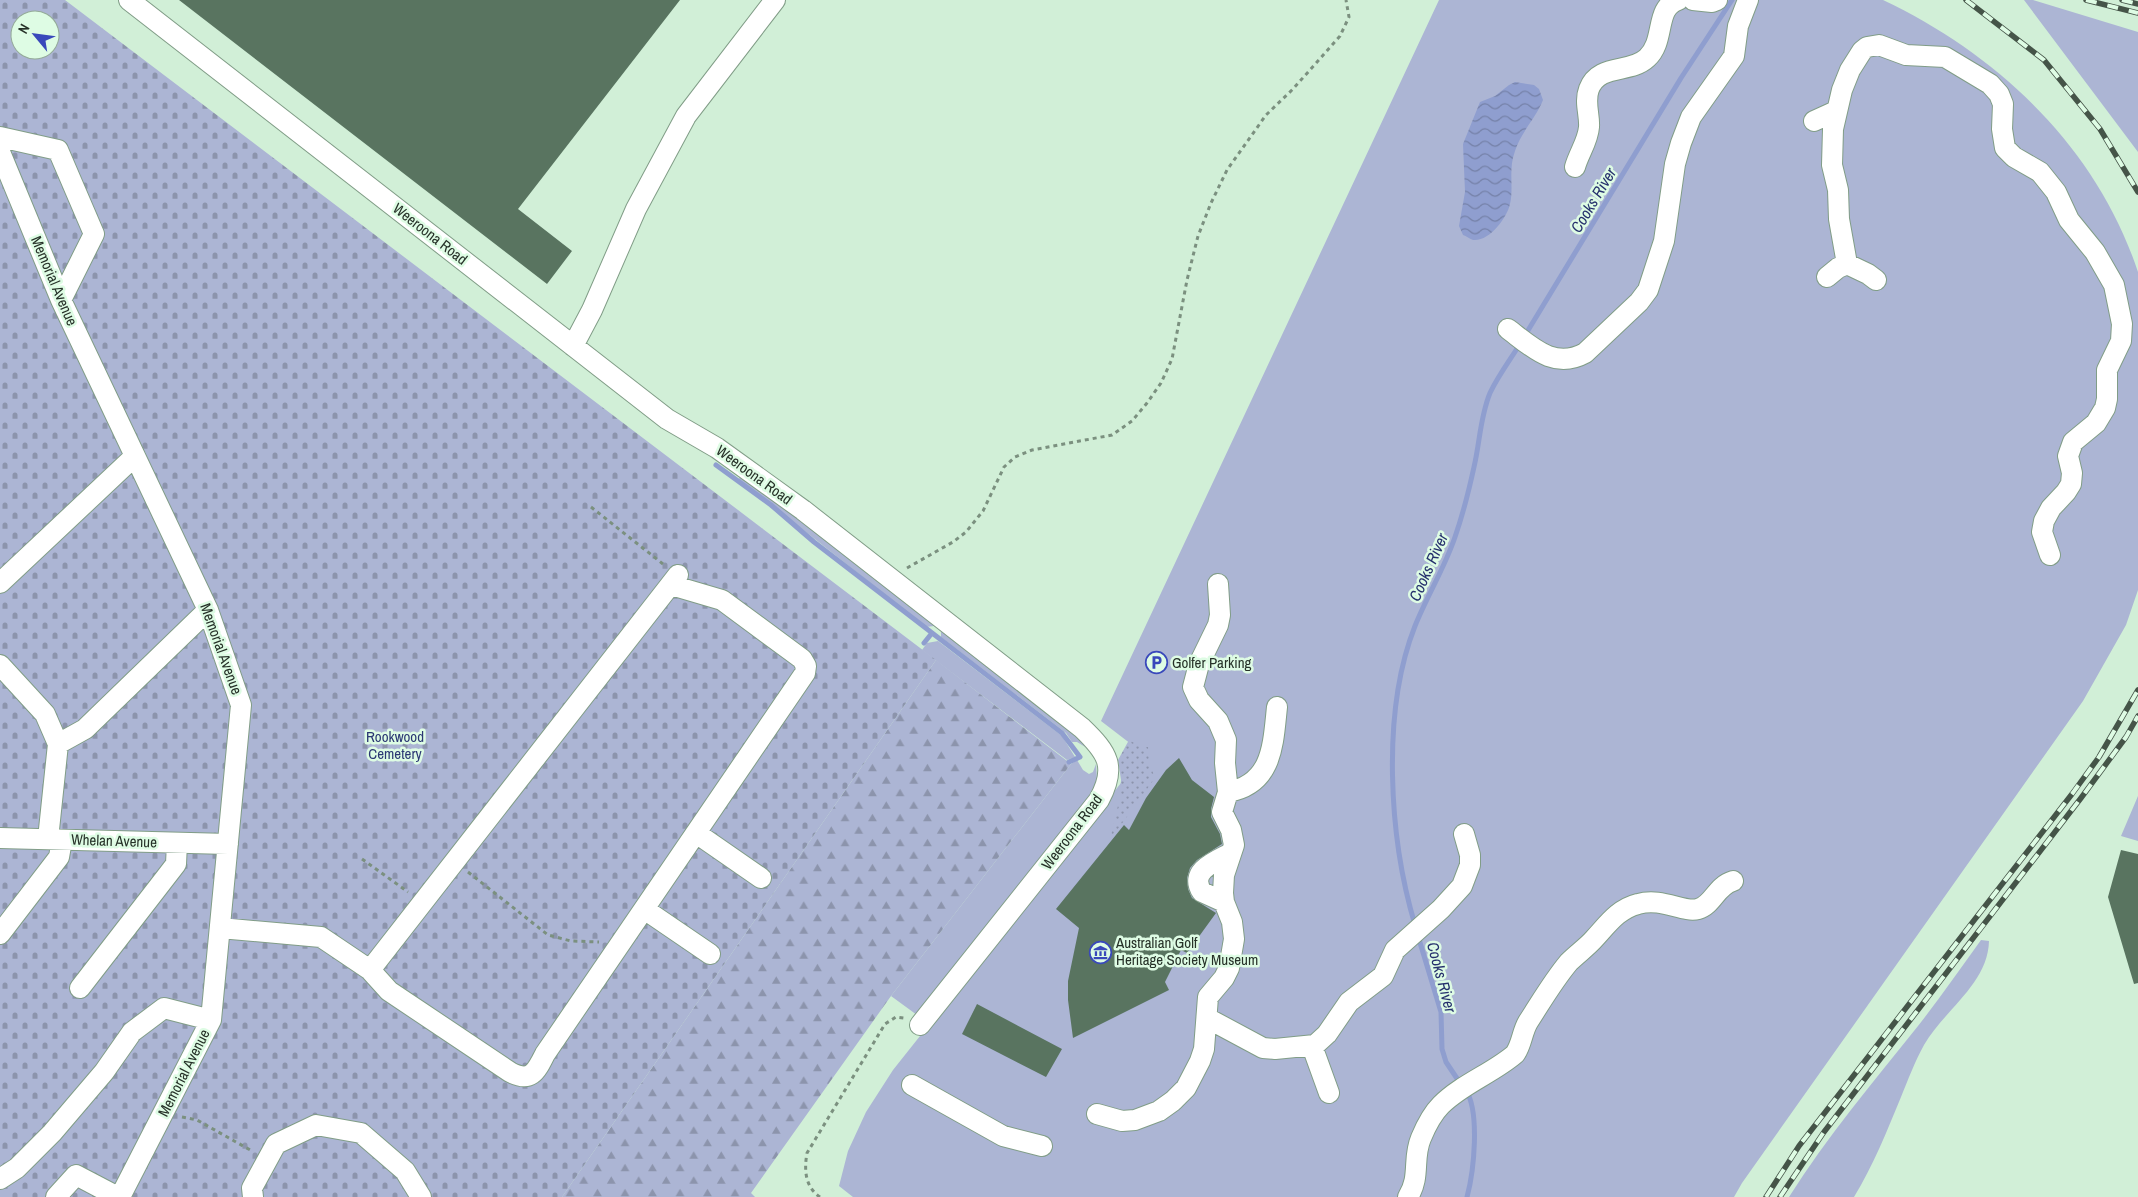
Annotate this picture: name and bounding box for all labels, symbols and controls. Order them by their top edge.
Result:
north arrow [10,10,60,60]
text: N [14,21,34,37]
water label: Cooks River [1565,163,1621,237]
street label: Weeroona Road [389,198,472,269]
street label: Memorial Avenue [26,233,83,329]
street label: Weeroona Road [712,440,797,509]
water label: Cooks River [1403,529,1453,604]
street label: Memorial Avenue [195,600,248,697]
parking icon: Golfer Parking [1144,651,1168,675]
place label: Golfer Parking [1172,652,1251,673]
park label: Rookwood Cemetery [366,726,424,764]
street label: Weeroona Road [1036,790,1107,874]
street label: Whelan Avenue [71,829,157,852]
place label: Australian Golf Heritage Society Museum [1115,932,1258,970]
water label: Cooks River [1422,939,1462,1015]
museum icon: Australian Golf Heritage Society Museum [1088,940,1112,964]
street label: Memorial Avenue [153,1025,215,1120]

